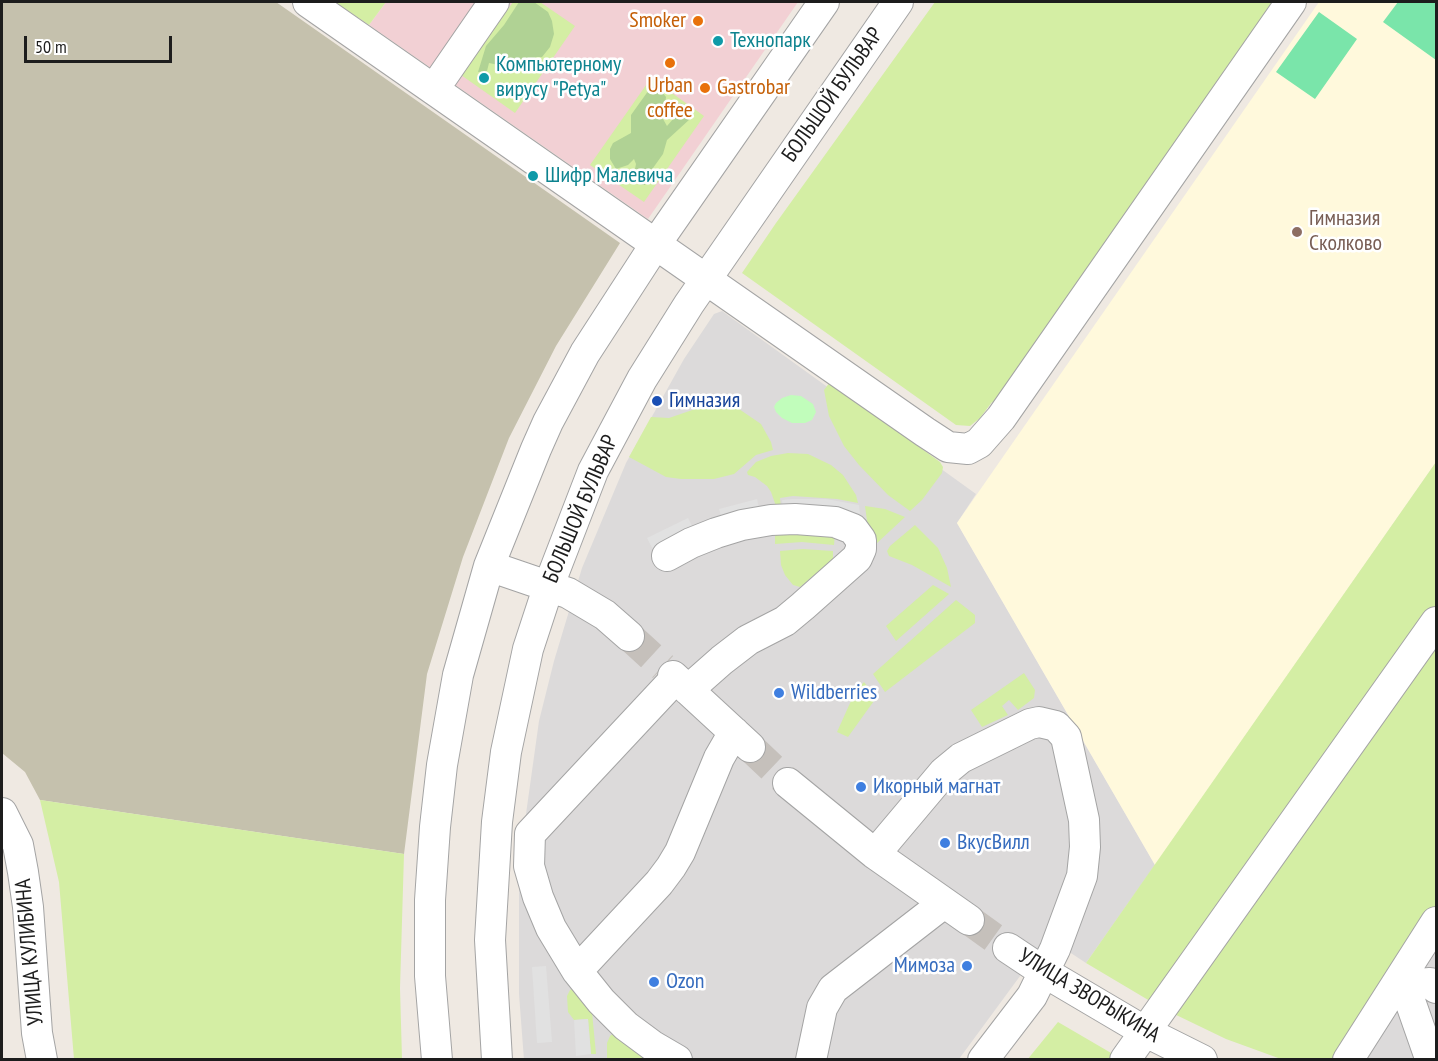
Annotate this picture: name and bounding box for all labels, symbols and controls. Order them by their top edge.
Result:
place label: Smoker [629,8,686,34]
marker: Smoker [691,14,705,28]
street label: БОЛЬШОЙ БУЛЬВАР [777,23,889,167]
scale bar [27,24,176,62]
place label: Технопарк [730,28,811,54]
marker: Технопарк [711,34,725,48]
text: 50 m [35,35,67,58]
place label: Компьютерному вирусу "Petya" [496,52,621,104]
marker: Urban coffee [663,56,677,70]
marker: Компьютерному вирусу "Petya" [477,71,491,85]
place label: Urban coffee [647,73,693,124]
place label: Gastrobar [717,75,790,101]
marker: Gastrobar [698,81,712,95]
place label: Шифр Малевича [545,163,673,189]
marker: Шифр Малевича [526,169,540,183]
place label: Гимназия Сколково [1309,206,1382,258]
marker: Гимназия Сколково [1290,225,1304,239]
place label: Гимназия [669,388,740,414]
marker: Гимназия [650,394,664,408]
street label: БОЛЬШОЙ БУЛЬВАР [538,431,624,587]
place label: Wildberries [791,680,877,706]
marker: Wildberries [772,686,786,700]
place label: Икорный магнат [873,774,1000,800]
marker: Икорный магнат [854,780,868,794]
place label: ВкусВилл [957,830,1030,856]
marker: ВкусВилл [938,836,952,850]
street label: УЛИЦА КУЛИБИНА [10,878,50,1026]
street label: УЛИЦА ЗВОРЫКИНА [1013,943,1165,1049]
place label: Мимоза [894,953,955,979]
marker: Мимоза [960,959,974,973]
place label: Ozon [666,969,705,995]
marker: Ozon [647,975,661,989]

